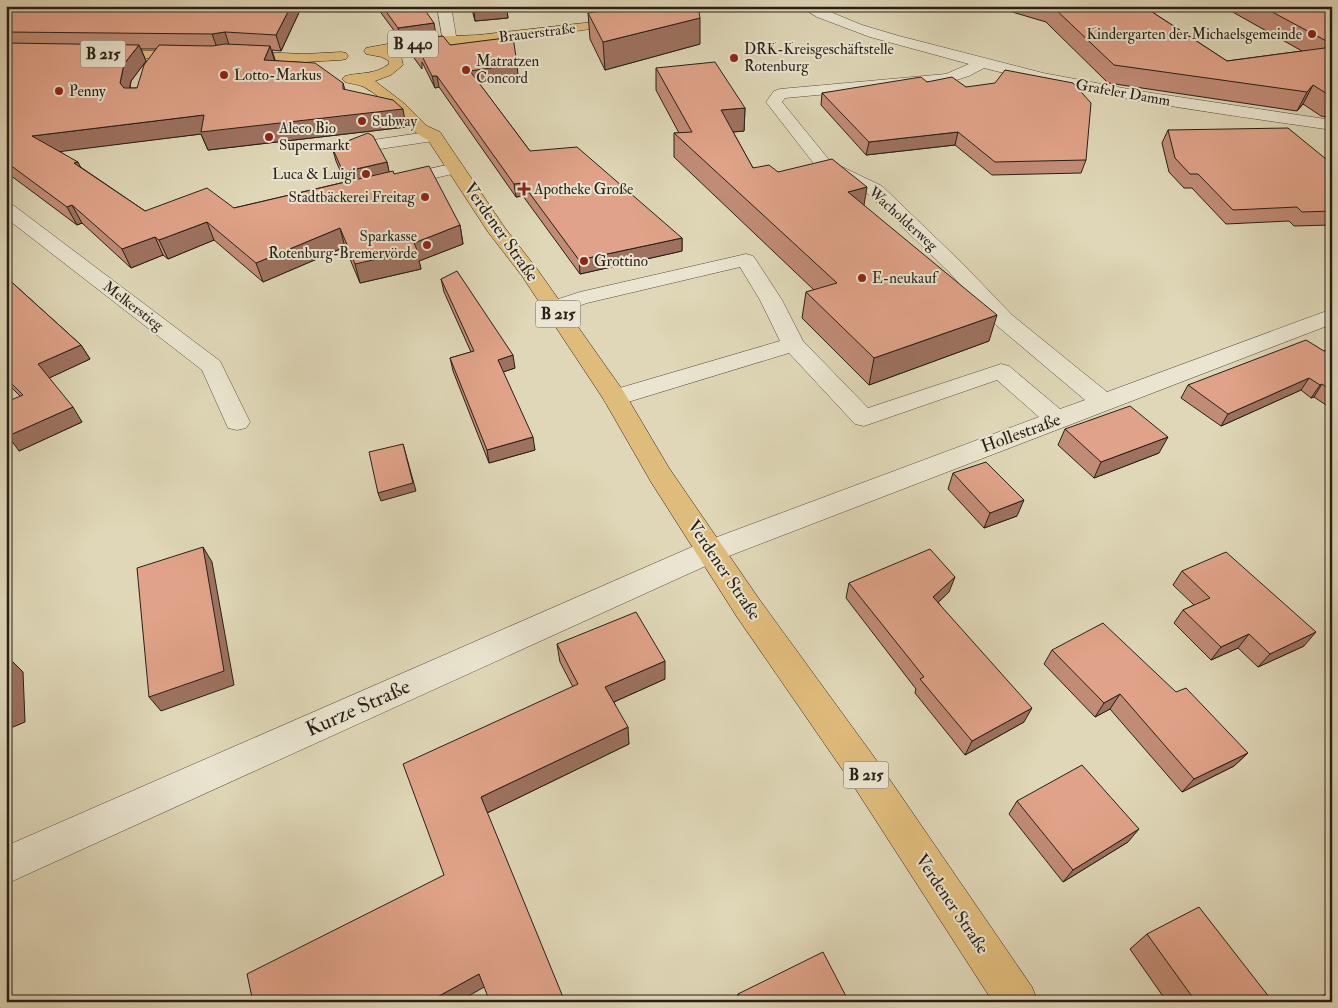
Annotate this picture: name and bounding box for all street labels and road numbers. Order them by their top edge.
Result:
street label: Brauerstraße [498,19,576,47]
road number: B 440 [388,31,438,58]
road number: B 215 [80,41,126,68]
street label: Grafeler Damm [1074,75,1172,111]
street label: Verdener Straße [458,178,544,287]
street label: Wacholderweg [864,182,942,256]
street label: Melkerstieg [99,277,167,335]
road number: B 215 [536,300,580,328]
street label: Hollestraße [978,408,1064,458]
street label: Verdener Straße [682,515,766,625]
street label: Kurze Straße [302,673,415,743]
road number: B 215 [844,762,888,788]
street label: Verdener Straße [910,849,994,959]

